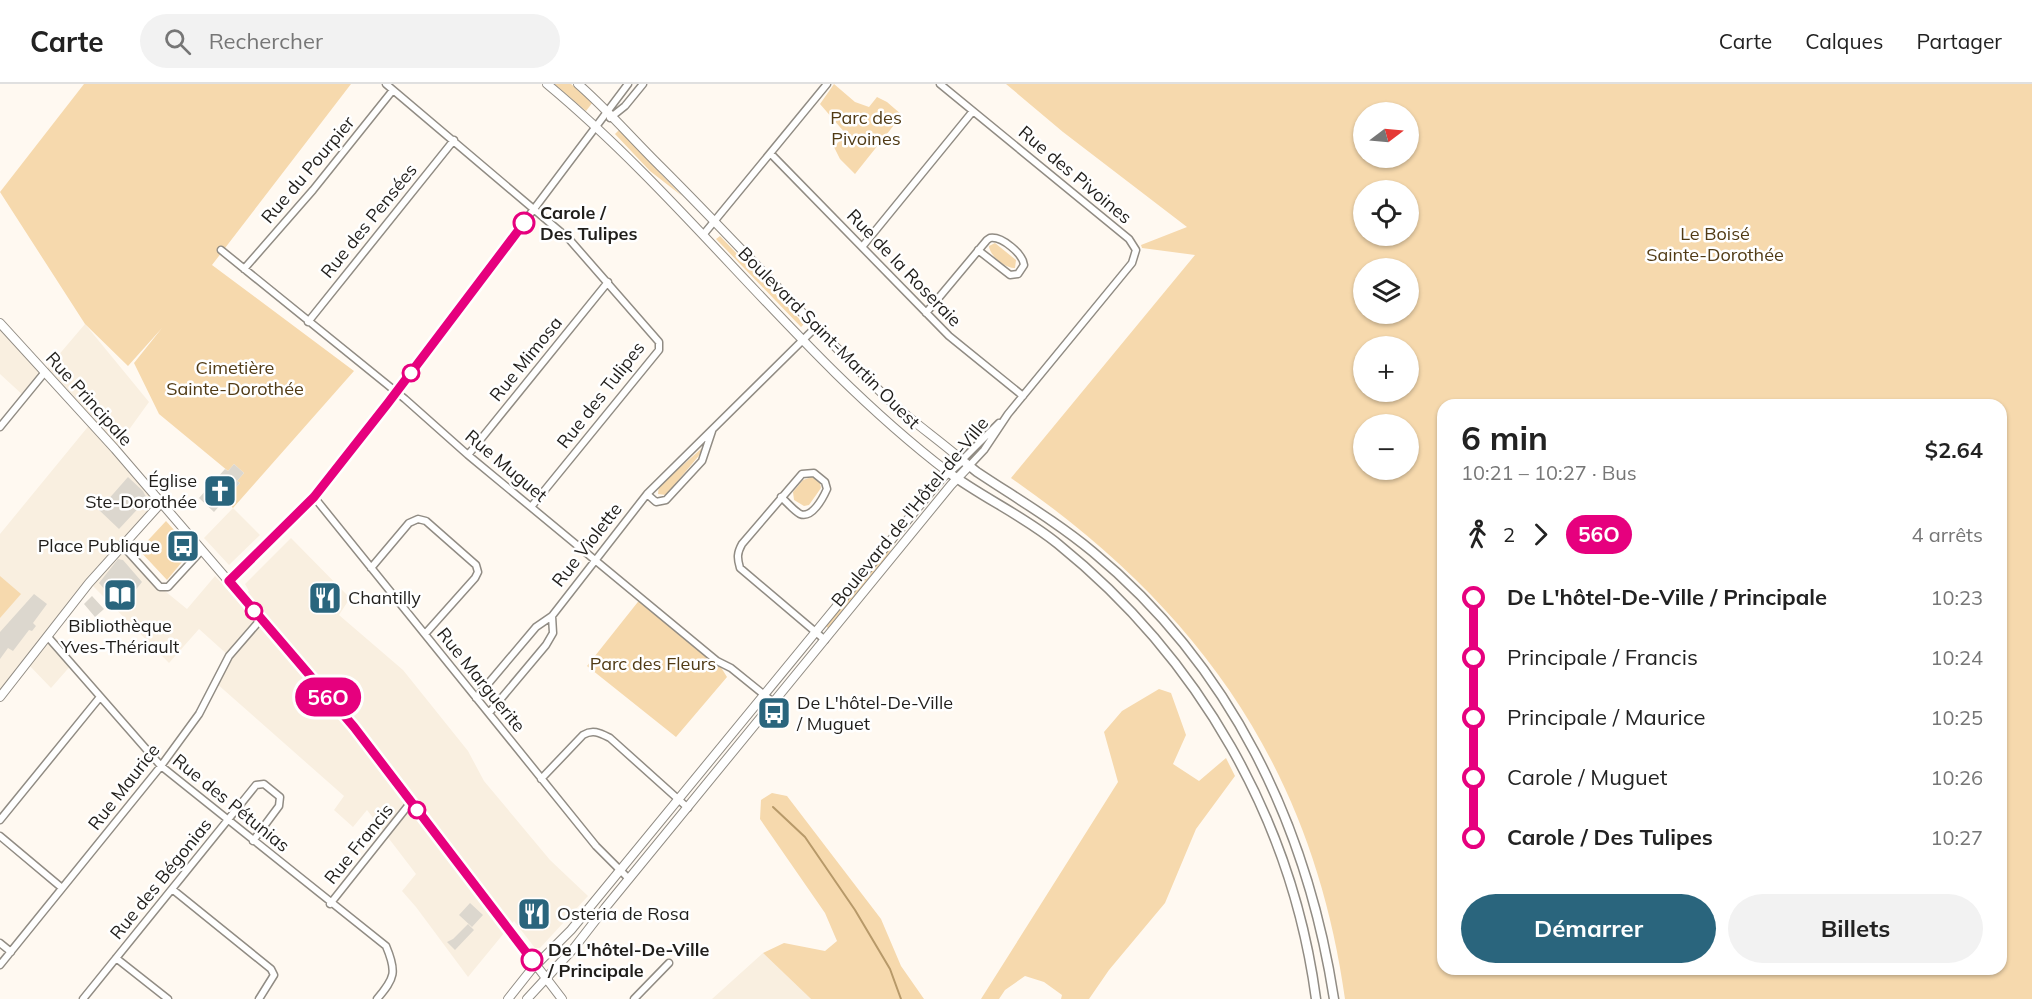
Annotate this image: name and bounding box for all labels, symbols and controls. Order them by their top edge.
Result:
search box [140,14,560,68]
text: Carte [30,24,104,59]
icon: search [161,25,194,58]
text: Rechercher [209,27,323,55]
text: Carte [1719,28,1772,54]
text: Calques [1805,28,1883,54]
text: Partager [1916,28,2002,54]
north arrow [1353,102,1419,168]
map controls [1353,102,1419,480]
park label: Parc des Pivoines [830,106,902,150]
street label: Rue du Pourpier [256,111,360,228]
street label: Rue des Pivoines [1014,121,1137,229]
street label: Rue des Pensées [315,159,422,283]
button: locate [1353,180,1419,246]
place label: Carole / Des Tulipes [540,201,638,245]
street label: Rue de la Roseraie [842,204,966,331]
marker: Carole / Des Tulipes [513,212,535,234]
park label: Le Boisé Sainte-Dorothée [1646,222,1784,266]
street label: Boulevard Saint-Martin Ouest [734,242,925,433]
button: layers [1353,258,1419,324]
street label: Rue Mimosa [484,311,567,406]
street label: Rue des Tulipes [552,336,650,453]
button: + [1353,336,1419,402]
street label: Rue Principale [41,347,138,451]
park label: Cimetière Sainte-Dorothée [166,356,304,400]
unlabelled marker [402,364,420,382]
street label: Boulevard de l'Hôtel-de-Ville [826,412,993,611]
button: − [1353,414,1419,480]
text: 6 min [1461,417,1548,458]
street label: Rue Muguet [460,425,552,507]
text: $2.64 [1925,436,1983,464]
text: 10:21 – 10:27 · Bus [1461,460,1637,485]
place label: Église Ste-Dorothée [85,469,197,513]
church icon: Église Ste-Dorothée [202,473,238,509]
street label: Rue Violette [547,498,627,591]
icon: walk [1461,518,1494,551]
icon: forward [1524,518,1557,551]
text: 56O [1578,521,1620,547]
text: 2 [1503,522,1515,547]
text: 4 arrêts [1912,522,1983,547]
bus stop icon: Place Publique [165,528,201,564]
place label: Place Publique [38,534,160,557]
library icon: Bibliothèque Yves-Thériault [102,577,138,613]
restaurant icon: Chantilly [307,580,343,616]
text: De L'hôtel-De-Ville / Principale [1507,583,1827,611]
text: 10:23 [1930,585,1983,610]
place label: Chantilly [348,586,421,609]
unlabelled marker [245,602,263,620]
place label: Bibliothèque Yves-Thériault [60,614,179,658]
street label: Rue Marguerite [432,623,531,737]
text: Principale / Francis [1507,643,1698,671]
text: 10:24 [1930,645,1983,670]
park label: Parc des Fleurs [590,652,716,675]
line badge: 56O [294,678,362,716]
text: 56O [307,684,349,710]
place label: De L'hôtel-De-Ville / Muguet [796,691,953,735]
bus stop icon: De L'hôtel-De-Ville / Muguet [756,695,792,731]
text: Principale / Maurice [1507,703,1705,731]
text: 10:25 [1930,705,1983,730]
street label: Rue Maurice [83,739,164,834]
street label: Rue des Pétunias [168,748,295,857]
text: Carole / Muguet [1507,763,1667,791]
text: 10:26 [1930,765,1983,790]
street label: Rue Francis [319,799,398,889]
unlabelled marker [408,801,426,819]
street label: Rue des Bégonias [105,813,217,944]
text: Carole / Des Tulipes [1507,823,1713,851]
text: 10:27 [1930,825,1983,850]
button: Démarrer [1461,894,1716,963]
button: Billets [1728,894,1983,963]
restaurant icon: Osteria de Rosa [516,896,552,932]
place label: Osteria de Rosa [557,902,690,925]
place label: De L'hôtel-De-Ville / Principale [547,938,709,982]
marker: De L'hôtel-De-Ville / Principale [521,949,543,971]

